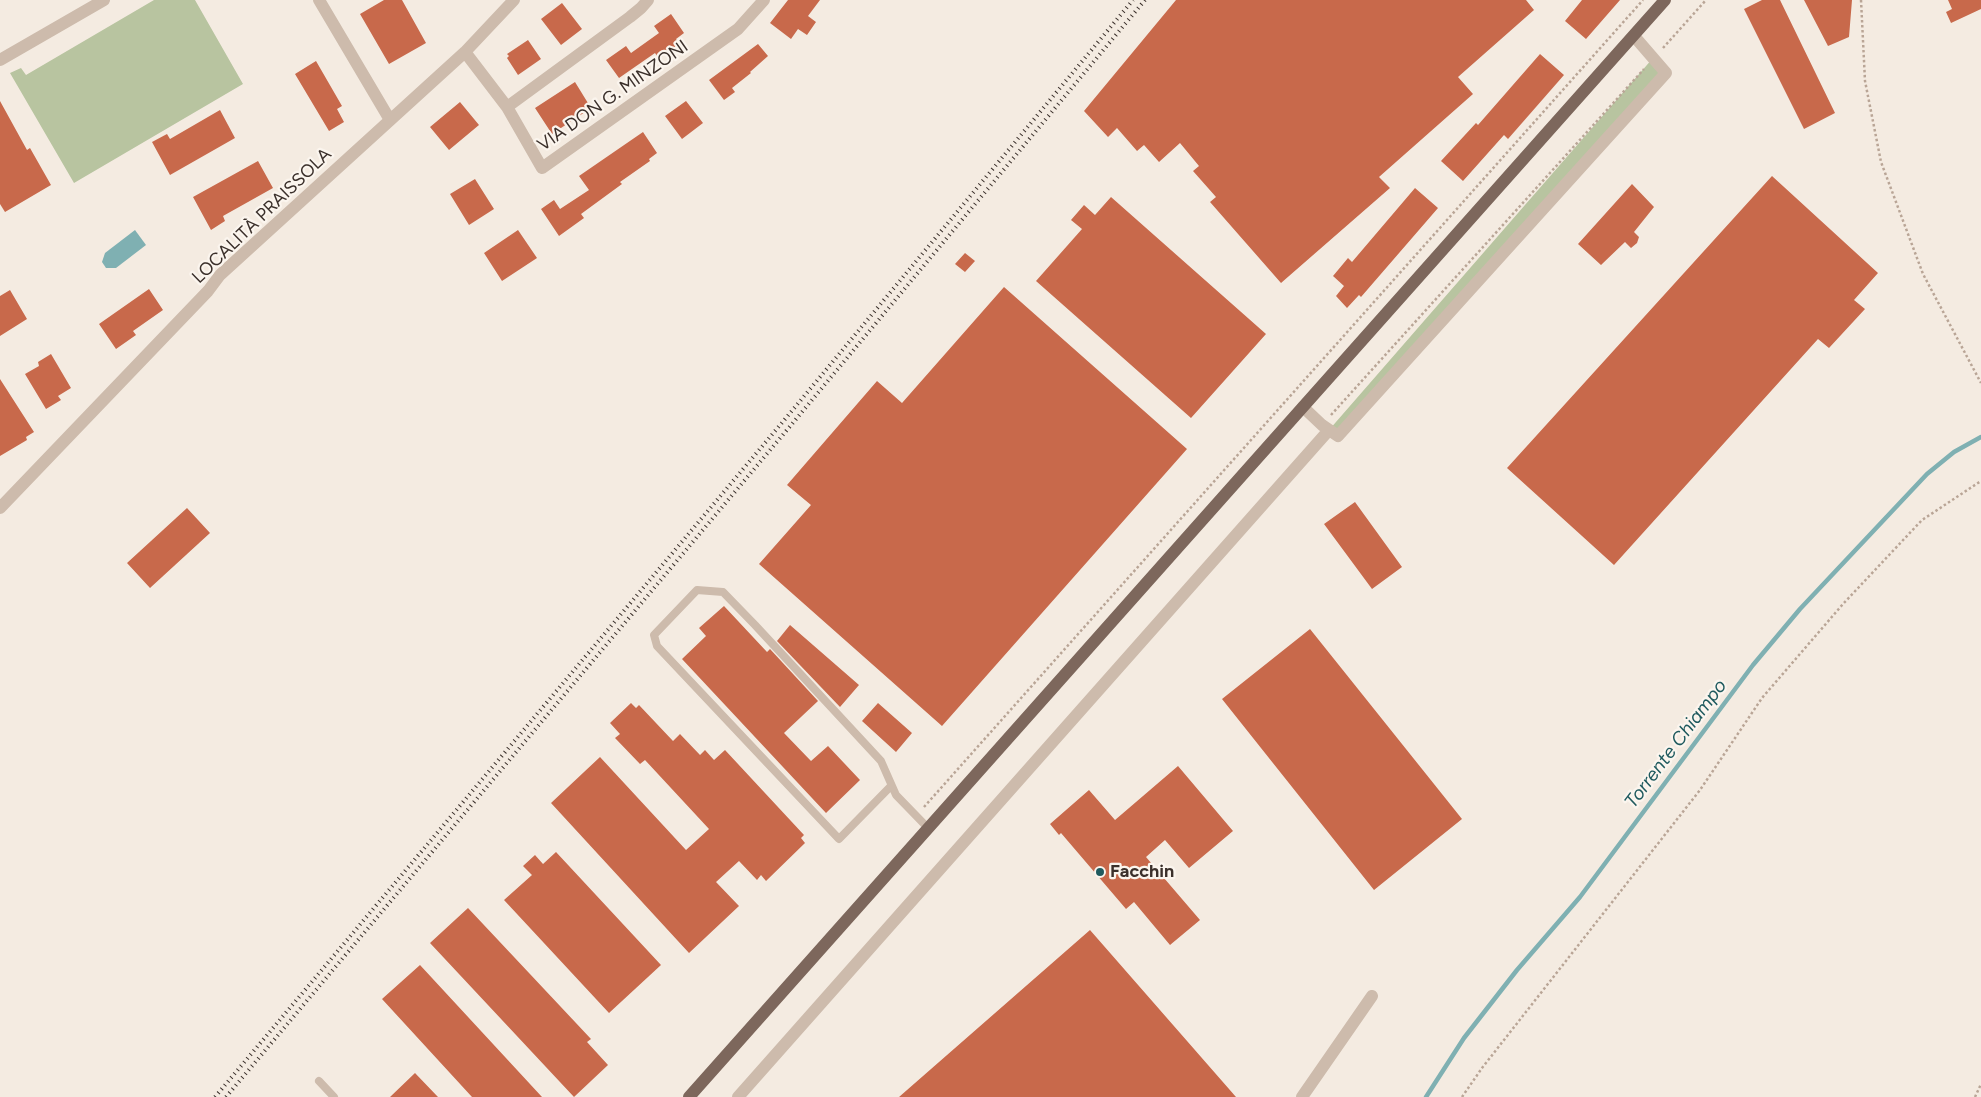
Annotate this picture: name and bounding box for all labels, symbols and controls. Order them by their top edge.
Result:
street label: VIA DON G. MINZONI [534,36,692,156]
street label: LOCALITÀ PRAISSOLA [188,144,336,288]
water label: Torrente Chiampo [1620,675,1732,813]
place label: Facchin [1110,861,1174,883]
marker: Facchin [1094,866,1106,878]

